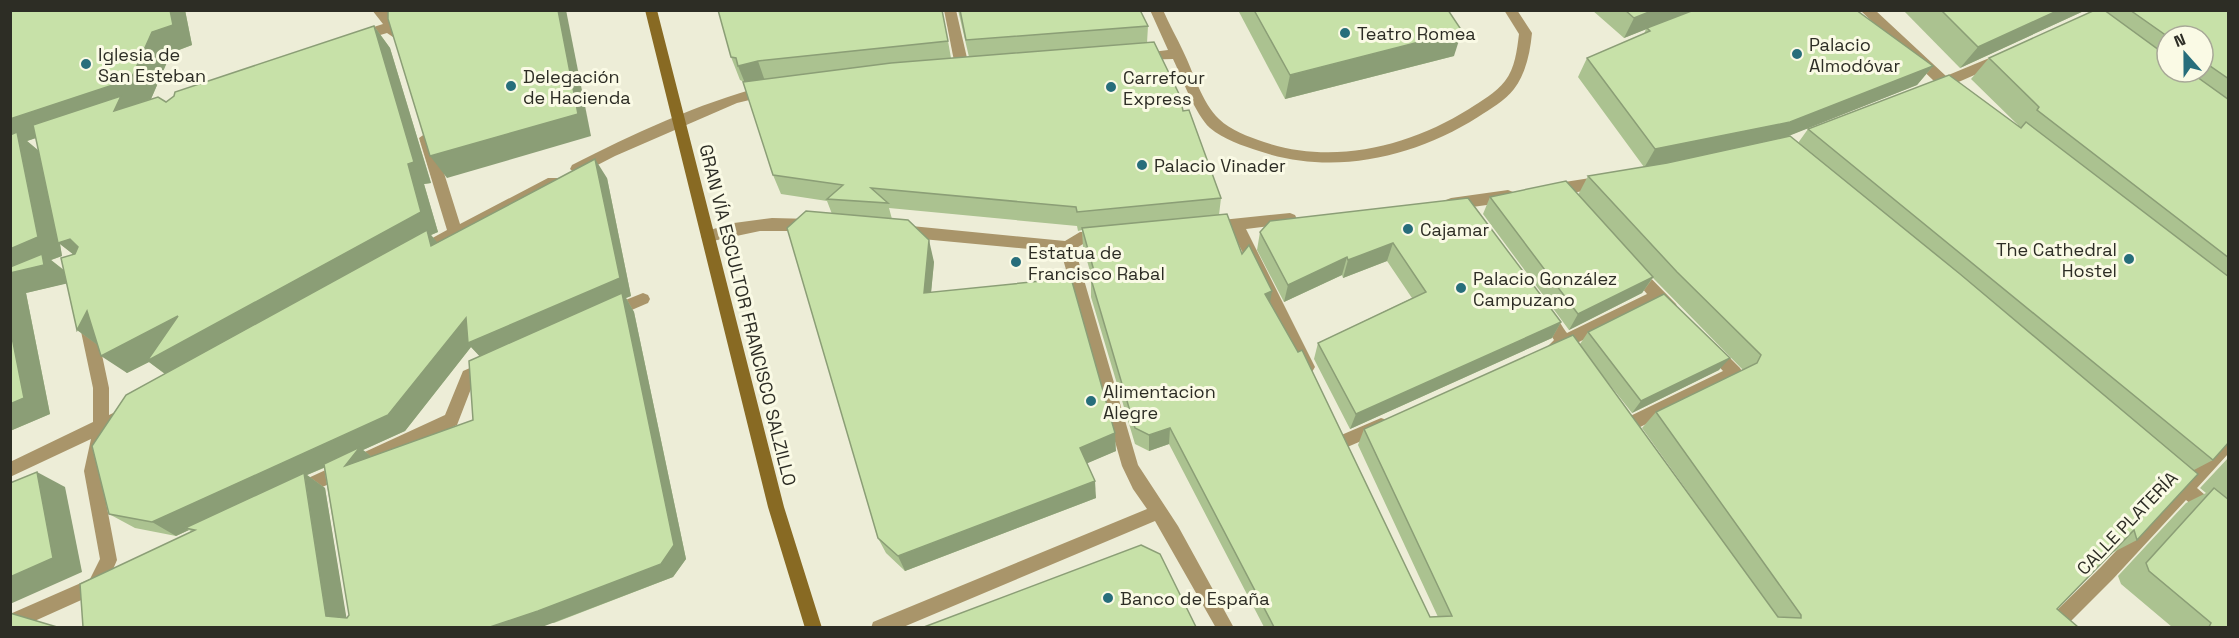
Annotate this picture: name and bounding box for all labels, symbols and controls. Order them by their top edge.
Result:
place label: Teatro Romea [1357,22,1476,45]
north arrow [2155,24,2215,84]
marker: Teatro Romea [1338,26,1352,40]
text: N [2171,29,2189,52]
place label: Palacio Almodóvar [1809,33,1900,77]
place label: Iglesia de San Esteban [98,43,206,87]
marker: Palacio Almodóvar [1790,47,1804,61]
marker: Iglesia de San Esteban [79,57,93,71]
place label: Delegación de Hacienda [523,65,631,109]
place label: Carrefour Express [1123,66,1205,110]
marker: Delegación de Hacienda [504,79,518,93]
marker: Carrefour Express [1104,80,1118,94]
street label: GRAN VÍA ESCULTOR FRANCISCO SALZILLO [694,142,802,488]
place label: Palacio Vinader [1154,154,1286,177]
marker: Palacio Vinader [1135,158,1149,172]
place label: Cajamar [1420,218,1490,241]
marker: Cajamar [1401,222,1415,236]
place label: The Cathedral Hostel [1996,238,2117,282]
place label: Estatua de Francisco Rabal [1028,241,1165,285]
marker: The Cathedral Hostel [2122,252,2136,266]
marker: Estatua de Francisco Rabal [1009,255,1023,269]
place label: Palacio González Campuzano [1473,267,1617,311]
marker: Palacio González Campuzano [1454,281,1468,295]
place label: Alimentacion Alegre [1103,380,1216,424]
marker: Alimentacion Alegre [1084,394,1098,408]
street label: CALLE PLATERÍA [2072,466,2182,580]
place label: Banco de España [1120,587,1270,610]
marker: Banco de España [1101,591,1115,605]

